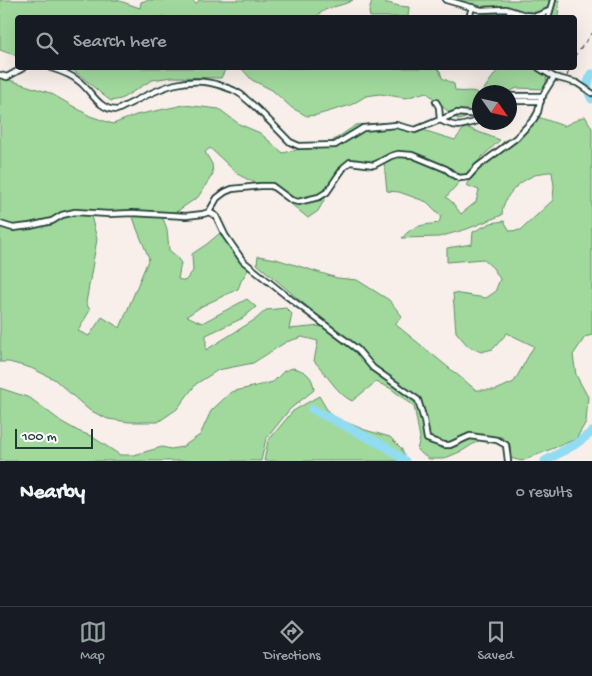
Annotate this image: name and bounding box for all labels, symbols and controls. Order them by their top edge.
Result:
search box [15,15,577,70]
icon: search [33,29,61,57]
text: Search here [73,31,167,54]
north arrow [472,85,517,130]
scale bar [15,426,92,449]
text: 100 m [22,429,57,446]
text: Nearby [20,481,85,506]
text: 0 results [516,484,572,503]
tab: Map [79,618,107,665]
tab: Directions [264,618,321,665]
tab: Saved [478,618,513,665]

